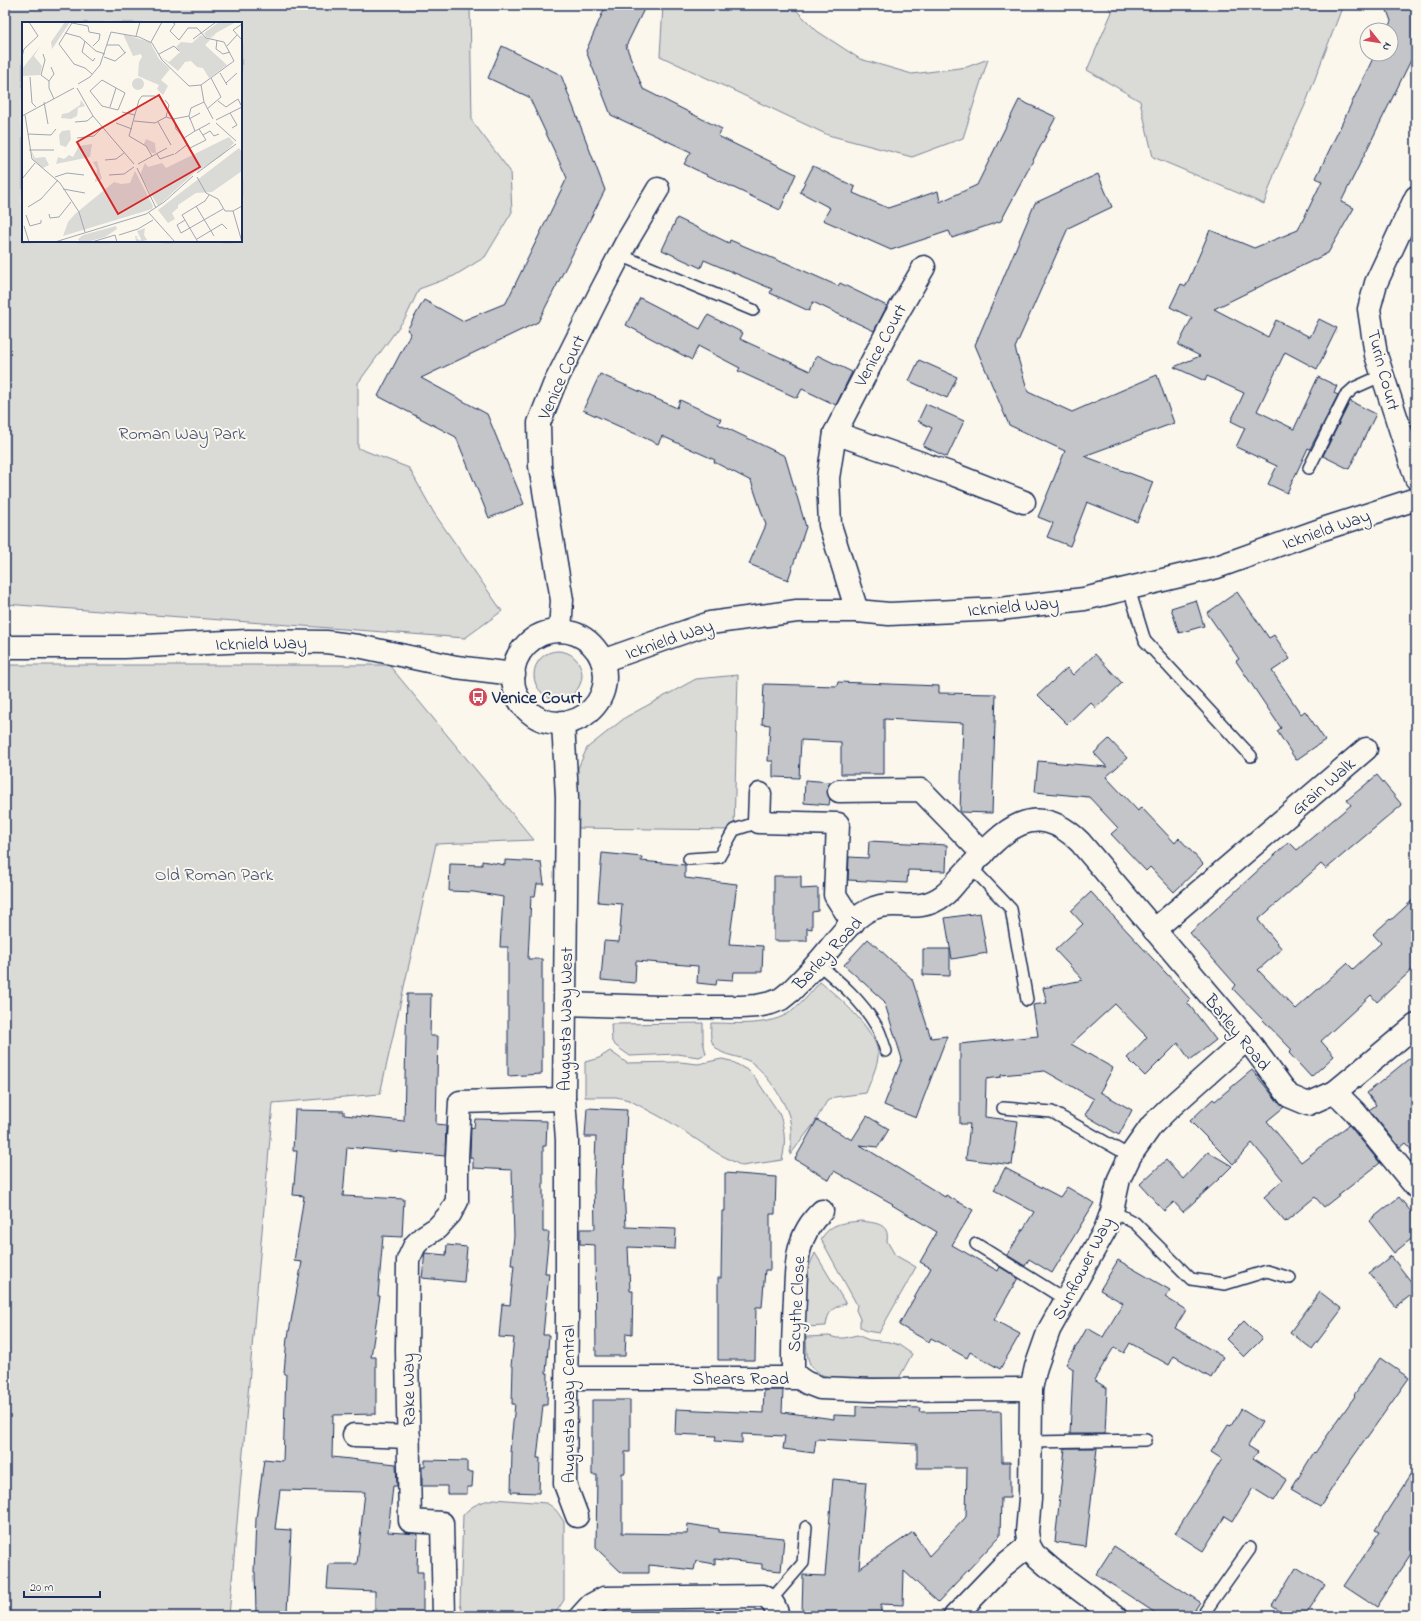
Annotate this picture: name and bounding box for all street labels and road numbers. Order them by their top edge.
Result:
street label: Venice Court [849,300,914,393]
street label: Turin Court [1359,327,1405,414]
street label: Venice Court [532,331,593,425]
street label: Icknield Way [1279,504,1374,558]
street label: Icknield Way [966,591,1060,625]
street label: Icknield Way [622,614,717,668]
street label: Icknield Way [215,631,307,659]
street label: Grain Walk [1286,752,1362,823]
street label: Barley Road [787,912,869,998]
street label: Augusta Way West [553,947,582,1092]
street label: Barley Road [1197,988,1276,1077]
street label: Sunflower Way [1047,1213,1121,1325]
street label: Scythe Close [782,1254,814,1353]
street label: Augusta Way Central [557,1325,584,1483]
street label: Rake Way [396,1353,424,1427]
street label: Shears Road [693,1367,789,1393]

